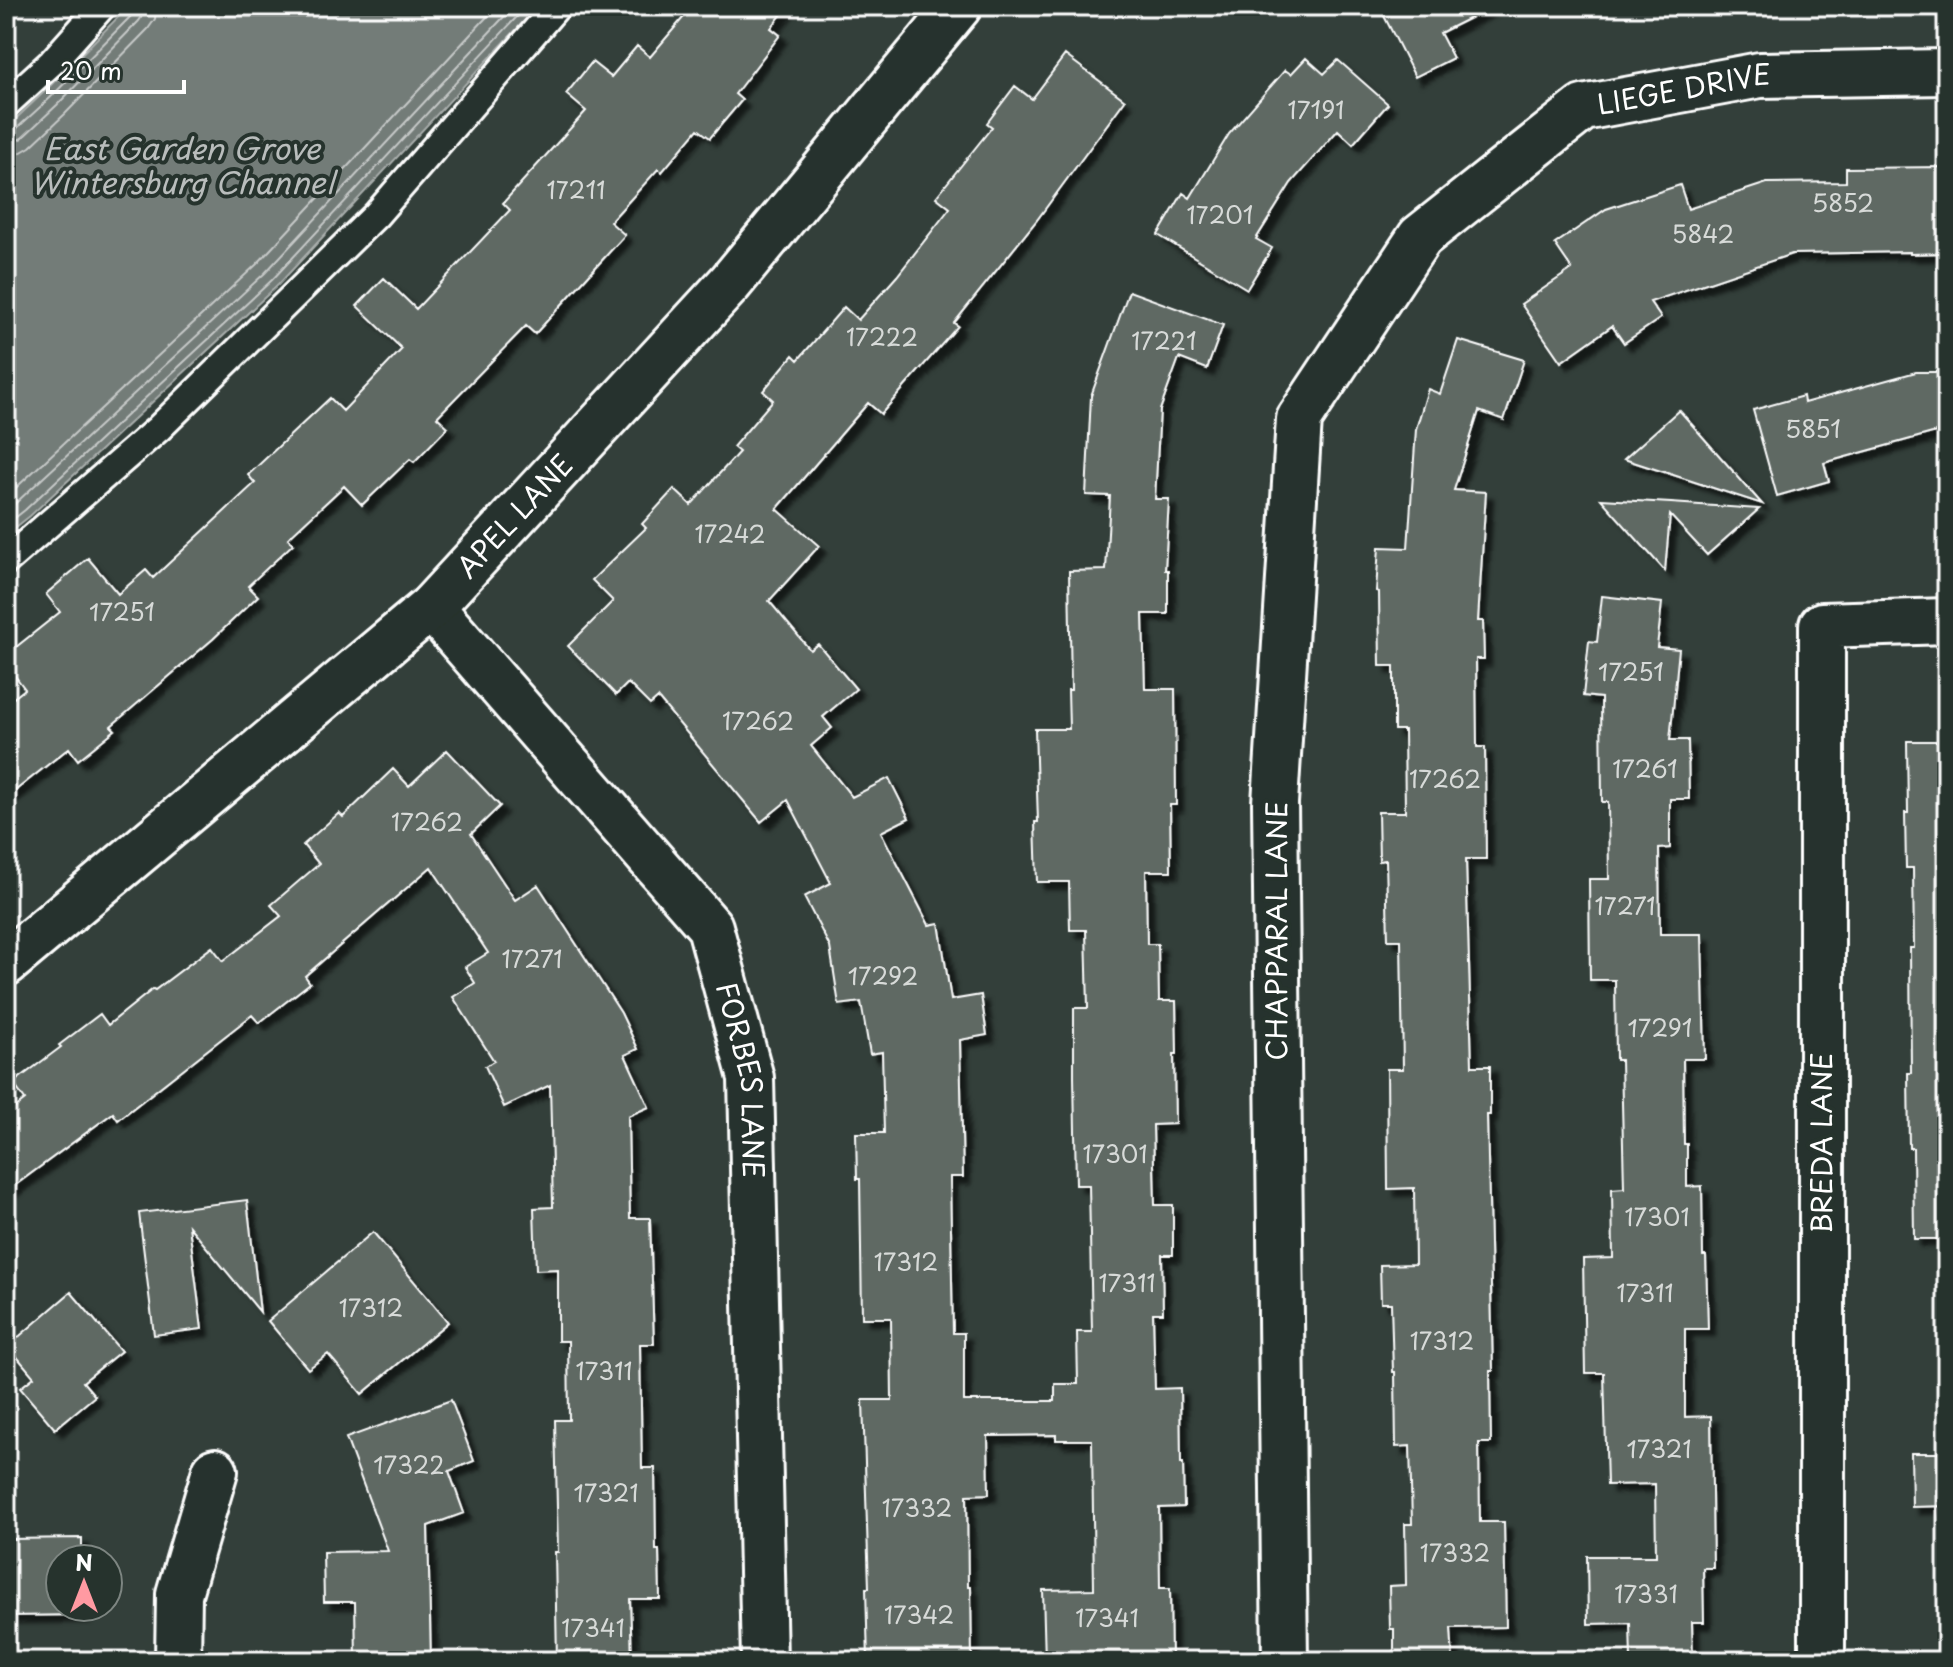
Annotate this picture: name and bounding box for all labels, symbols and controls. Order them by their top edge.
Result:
scale bar [48,44,184,94]
text: 20 m [60,52,122,88]
street label: LIEGE DRIVE [1594,52,1771,125]
house number: 17191 [1288,91,1344,127]
water label: East Garden Grove Wintersburg Channel [30,125,339,204]
house number: 17211 [546,171,606,207]
house number: 5852 [1812,184,1874,220]
house number: 17201 [1187,196,1253,232]
house number: 5842 [1672,215,1734,251]
house number: 17222 [846,318,918,354]
house number: 17221 [1131,322,1197,358]
house number: 5851 [1785,410,1841,446]
street label: APEL LANE [445,443,582,587]
house number: 17242 [695,515,765,551]
house number: 17251 [89,593,155,629]
house number: 17251 [1598,653,1664,689]
house number: 17262 [722,702,794,738]
house number: 17261 [1612,750,1678,786]
house number: 17262 [1409,760,1481,796]
street label: CHAPPARAL LANE [1254,801,1297,1061]
house number: 17262 [391,803,463,839]
house number: 17271 [1595,887,1655,923]
house number: 17271 [502,940,562,976]
house number: 17292 [848,957,918,993]
street label: FORBES LANE [706,977,776,1179]
house number: 17291 [1627,1009,1693,1045]
street label: BREDA LANE [1799,1052,1842,1234]
house number: 17301 [1082,1135,1148,1171]
house number: 17301 [1624,1198,1690,1234]
house number: 17312 [874,1243,938,1279]
house number: 17311 [1098,1264,1156,1300]
house number: 17311 [1616,1274,1674,1310]
house number: 17312 [339,1289,403,1325]
house number: 17312 [1410,1322,1474,1358]
house number: 17311 [575,1352,633,1388]
house number: 17321 [1626,1430,1692,1466]
house number: 17322 [373,1446,445,1482]
house number: 17321 [573,1474,639,1510]
house number: 17332 [882,1489,952,1525]
house number: 17332 [1420,1534,1490,1570]
north arrow [44,1543,124,1623]
text: N [75,1545,93,1578]
house number: 17331 [1614,1575,1678,1611]
house number: 17342 [884,1596,954,1632]
house number: 17341 [1075,1599,1139,1635]
house number: 17341 [561,1609,625,1645]

